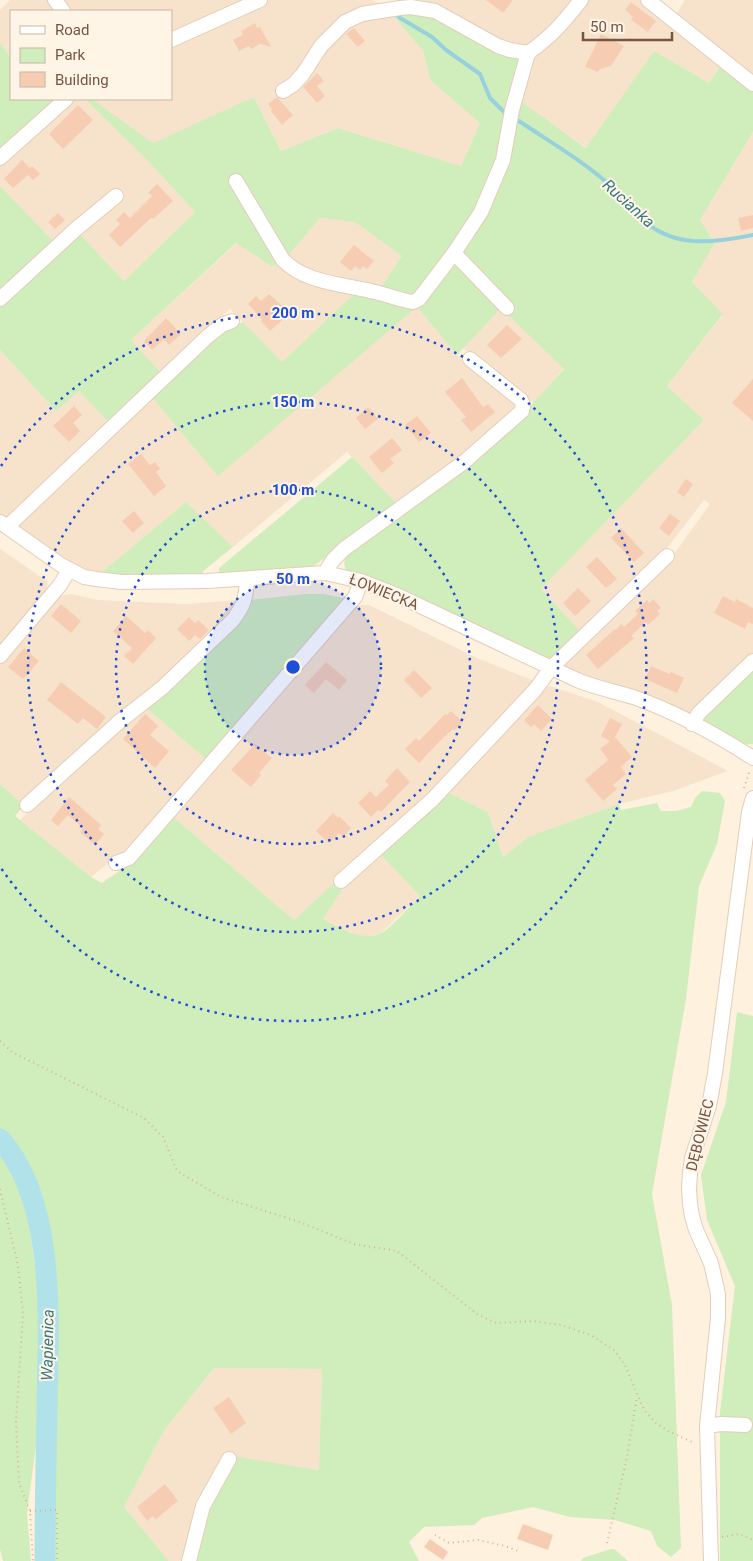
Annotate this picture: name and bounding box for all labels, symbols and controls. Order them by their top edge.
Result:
legend [10,10,172,100]
scale bar [583,10,672,42]
text: 50 m [590,18,624,36]
text: Road [55,21,89,39]
text: Park [55,46,86,64]
text: Building [55,71,109,89]
water label: Rucianka [599,175,659,232]
text: 200 m [272,304,314,322]
text: 150 m [272,393,314,411]
text: 100 m [272,481,314,499]
text: 50 m [276,570,310,588]
street label: ŁOWIECKA [347,570,422,614]
centre of rings [284,658,302,676]
street label: DĘBOWIEC [682,1097,718,1173]
water label: Wapienica [37,1309,58,1381]

